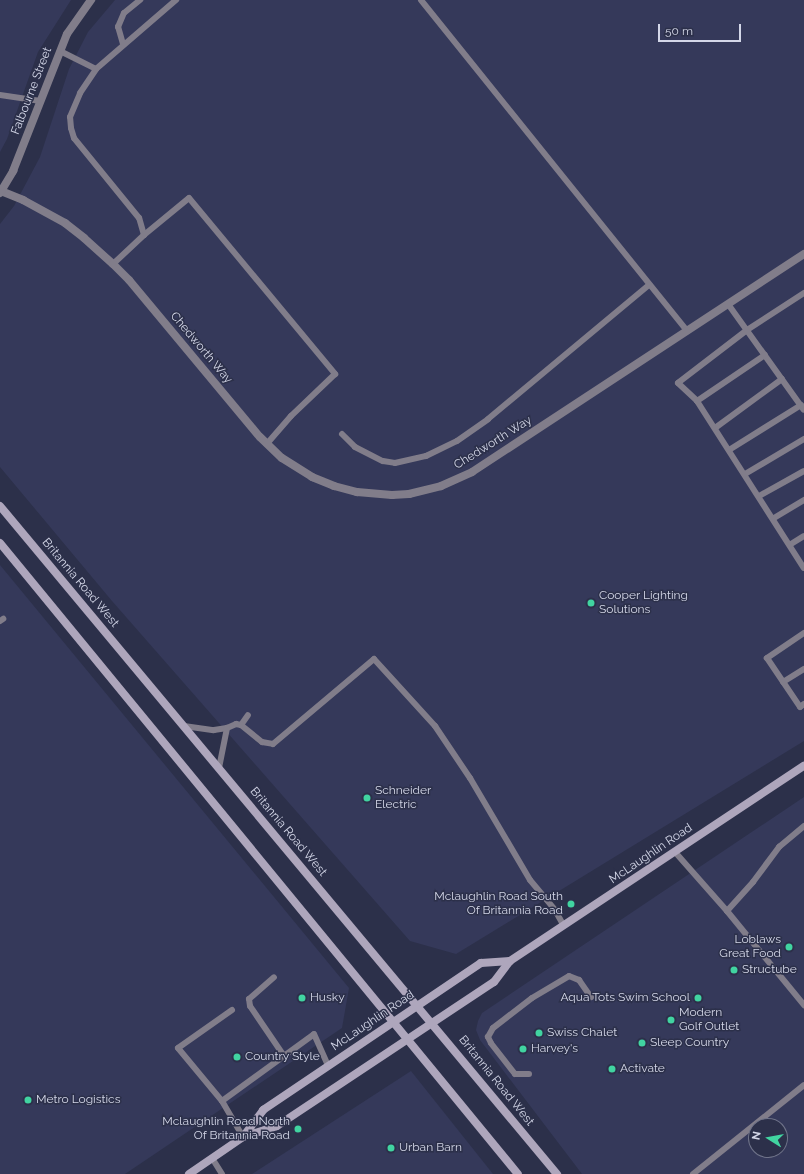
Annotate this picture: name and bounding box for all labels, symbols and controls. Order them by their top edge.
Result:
scale bar [660,16,743,42]
text: 50 m [665,24,693,38]
street label: Falbourne Street [9,45,55,137]
street label: Chedworth Way [167,309,235,387]
street label: Chedworth Way [451,413,535,473]
street label: Britannia Road West [38,535,122,631]
place label: Cooper Lighting Solutions [599,589,688,617]
marker: Cooper Lighting Solutions [586,598,596,608]
street label: Britannia Road West [246,784,330,880]
place label: Schneider Electric [375,784,431,812]
marker: Schneider Electric [362,793,372,803]
street label: McLaughlin Road [607,821,695,887]
place label: Mclaughlin Road South Of Britannia Road [434,890,563,918]
marker: Mclaughlin Road South Of Britannia Road [566,899,576,909]
place label: Loblaws Great Food [719,933,781,961]
marker: Loblaws Great Food [784,942,794,952]
place label: Structube [742,963,797,977]
marker: Structube [729,965,739,975]
street label: McLaughlin Road [329,988,417,1054]
place label: Husky [310,991,345,1005]
place label: Aqua Tots Swim School [560,991,690,1005]
marker: Husky [297,993,307,1003]
marker: Aqua Tots Swim School [693,993,703,1003]
place label: Modern Golf Outlet [679,1006,739,1034]
marker: Modern Golf Outlet [666,1015,676,1025]
place label: Swiss Chalet [547,1026,617,1040]
marker: Swiss Chalet [534,1028,544,1038]
street label: Britannia Road West [455,1033,537,1129]
place label: Sleep Country [650,1036,729,1050]
marker: Sleep Country [637,1038,647,1048]
place label: Harvey's [531,1042,578,1056]
marker: Harvey's [518,1044,528,1054]
place label: Country Style [245,1050,320,1064]
marker: Country Style [232,1052,242,1062]
place label: Activate [620,1062,665,1076]
marker: Activate [607,1064,617,1074]
place label: Metro Logistics [36,1093,120,1107]
marker: Metro Logistics [23,1095,33,1105]
place label: Mclaughlin Road North Of Britannia Road [162,1115,290,1143]
north arrow [748,1118,788,1158]
marker: Mclaughlin Road North Of Britannia Road [293,1124,303,1134]
text: N [750,1130,764,1141]
place label: Urban Barn [399,1141,462,1155]
marker: Urban Barn [386,1143,396,1153]

